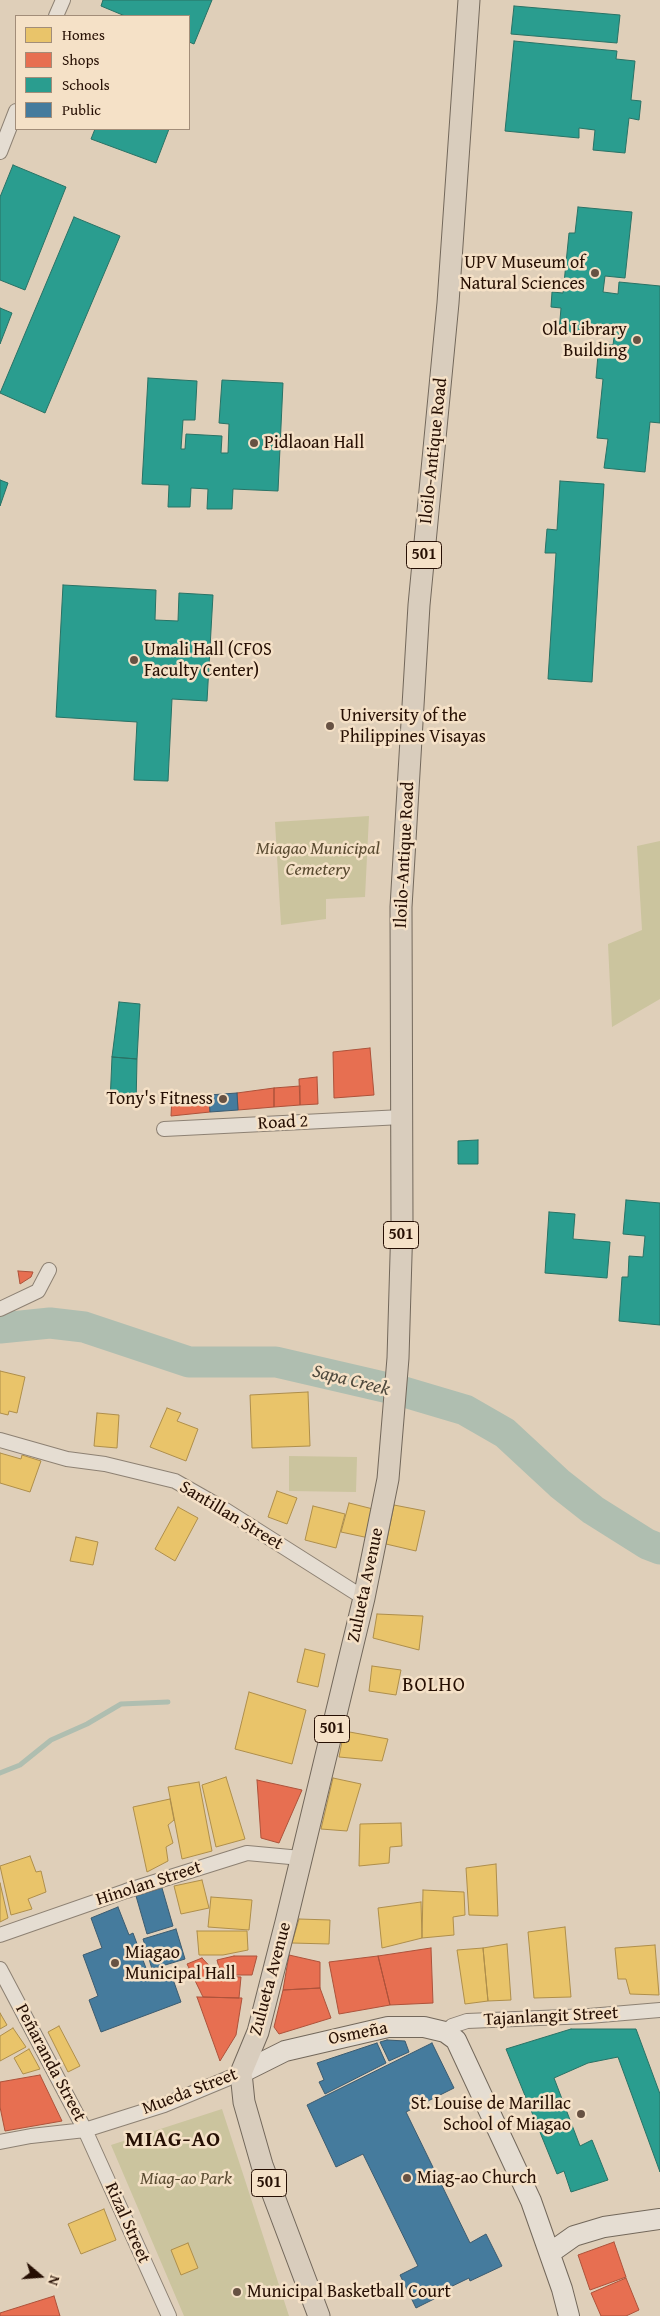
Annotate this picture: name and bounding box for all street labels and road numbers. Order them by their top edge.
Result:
street label: Iloilo-Antique Road [416,377,452,525]
road number: 501 [406,542,442,568]
street label: Iloilo-Antique Road [390,781,420,929]
street label: Road 2 [257,1111,309,1135]
road number: 501 [384,1222,418,1248]
street label: Santillan Street [175,1477,287,1555]
street label: Zulueta Avenue [343,1526,389,1644]
road number: 501 [314,1716,350,1742]
street label: Hinolan Street [94,1857,204,1911]
street label: Zulueta Avenue [245,1920,297,2038]
street label: Peñaranda Street [10,2000,90,2126]
street label: Tajanlangit Street [483,2003,619,2031]
street label: Osmeña [327,2018,389,2050]
street label: Mueda Street [139,2064,241,2120]
road number: 501 [252,2170,286,2196]
street label: Rizal Street [100,2179,154,2267]

